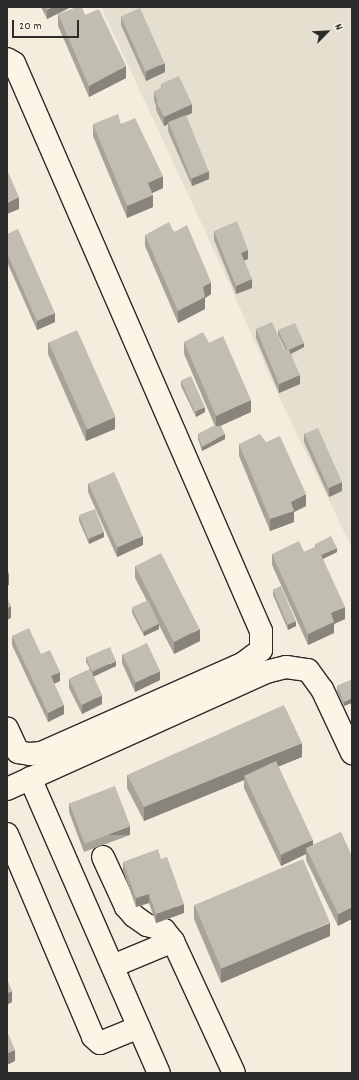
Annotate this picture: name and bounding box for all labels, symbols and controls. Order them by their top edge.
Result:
scale bar [14,12,81,38]
north arrow [307,12,347,52]
text: 20 m [19,18,42,35]
text: N [330,21,346,33]

